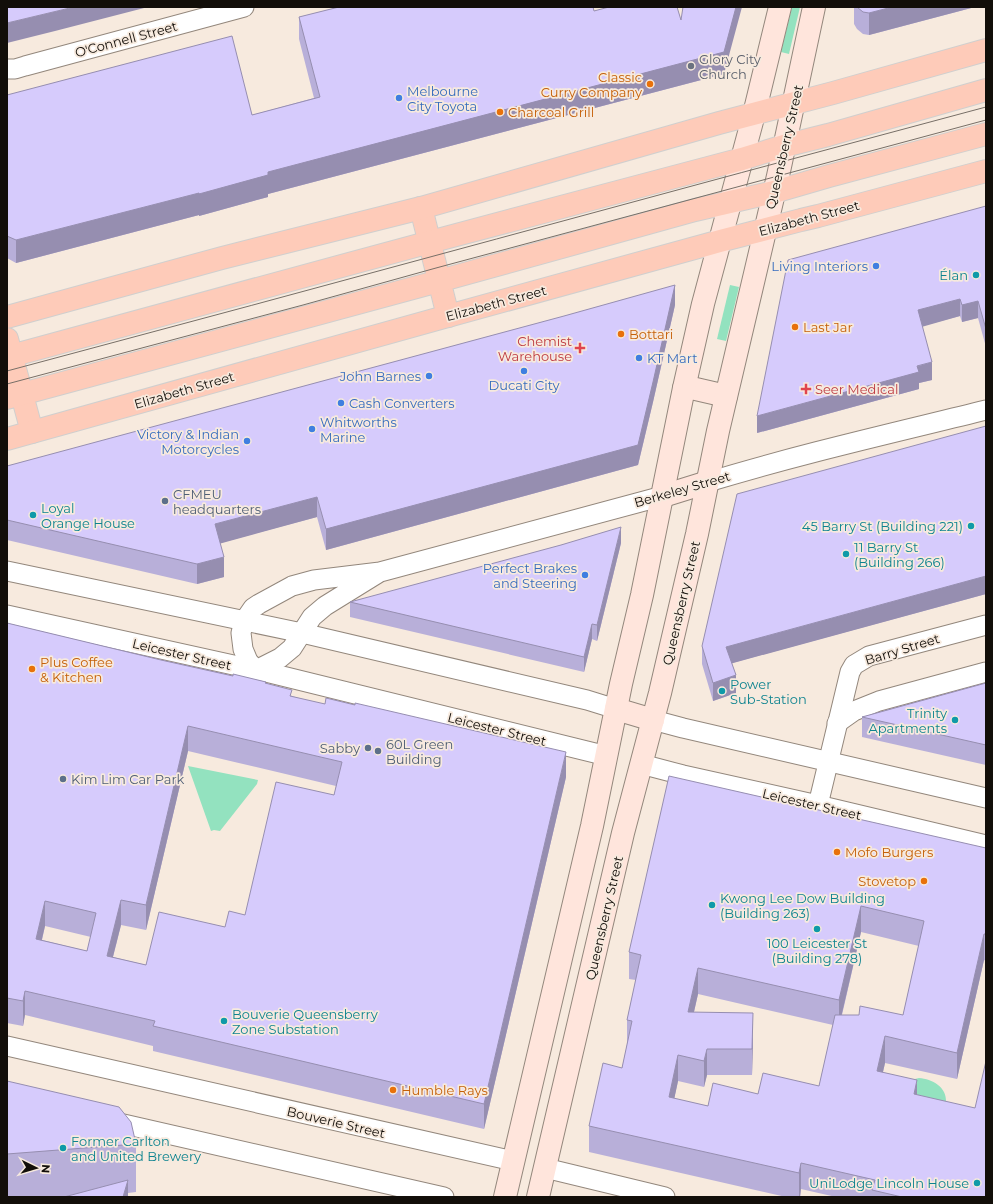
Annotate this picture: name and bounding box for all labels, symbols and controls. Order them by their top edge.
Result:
street label: O'Connell Street [73,18,179,60]
place label: Glory City Church [699,51,762,82]
marker: Glory City Church [686,61,696,71]
place label: Classic Curry Company [541,69,643,100]
marker: Classic Curry Company [645,79,655,89]
place label: Melbourne City Toyota [407,83,478,114]
street label: Queensberry Street [762,83,806,211]
marker: Melbourne City Toyota [394,93,404,103]
place label: Charcoal Grill [508,104,594,120]
marker: Charcoal Grill [495,107,505,117]
street label: Elizabeth Street [757,197,861,239]
place label: Living Interiors [771,258,868,274]
marker: Living Interiors [871,261,881,271]
place label: Élan [939,267,968,283]
marker: Élan [971,270,981,280]
street label: Elizabeth Street [444,282,548,324]
place label: Last Jar [803,319,853,335]
marker: Last Jar [790,322,800,332]
place label: Bottari [629,326,673,342]
marker: Bottari [616,329,626,339]
place label: Chemist Warehouse [498,333,572,364]
marker: Chemist Warehouse [575,343,585,353]
place label: KT Mart [647,350,697,366]
marker: KT Mart [634,353,644,363]
marker: Ducati City [519,366,529,376]
street label: Elizabeth Street [132,368,236,412]
place label: John Barnes [339,368,421,384]
marker: John Barnes [424,371,434,381]
place label: Ducati City [488,377,561,393]
place label: Seer Medical [815,381,898,397]
marker: Seer Medical [800,383,812,395]
place label: Cash Converters [349,395,455,411]
marker: Cash Converters [336,398,346,408]
place label: Whitworths Marine [320,414,397,445]
marker: Whitworths Marine [307,424,317,434]
place label: Victory & Indian Motorcycles [137,426,239,457]
marker: Victory & Indian Motorcycles [242,436,252,446]
street label: Berkeley Street [632,468,732,510]
place label: CFMEU headquarters [173,486,261,517]
marker: CFMEU headquarters [160,496,170,506]
place label: Loyal Orange House [41,500,135,531]
marker: Loyal Orange House [28,510,38,520]
place label: 45 Barry St (Building 221) [802,518,963,534]
marker: 45 Barry St (Building 221) [966,521,976,531]
street label: Queensberry Street [659,539,703,667]
place label: 11 Barry St (Building 266) [854,539,945,570]
marker: 11 Barry St (Building 266) [841,549,851,559]
place label: Perfect Brakes and Steering [483,560,577,591]
marker: Perfect Brakes and Steering [580,570,590,580]
street label: Barry Street [863,630,941,668]
street label: Leicester Street [131,635,233,673]
place label: Plus Coffee & Kitchen [40,654,113,685]
marker: Plus Coffee & Kitchen [27,664,37,674]
place label: Power Sub-Station [730,676,807,707]
marker: Power Sub-Station [717,686,727,696]
place label: Trinity Apartments [868,705,948,736]
street label: Leicester Street [446,709,548,749]
marker: Trinity Apartments [950,715,960,725]
place label: 60L Green Building [386,736,453,767]
place label: Sabby [320,740,361,756]
marker: Sabby [363,743,373,753]
marker: 60L Green Building [373,746,383,756]
place label: Kim Lim Car Park [71,771,185,787]
marker: Kim Lim Car Park [58,774,68,784]
street label: Leicester Street [761,785,863,823]
place label: Mofo Burgers [845,844,933,860]
marker: Mofo Burgers [832,847,842,857]
street label: Queensberry Street [582,854,626,982]
place label: Stovetop [858,873,916,889]
marker: Stovetop [919,876,929,886]
place label: Kwong Lee Dow Building (Building 263) [720,890,885,921]
marker: Kwong Lee Dow Building (Building 263) [707,900,717,910]
marker: 100 Leicester St (Building 278) [812,924,822,934]
place label: 100 Leicester St (Building 278) [767,935,867,966]
place label: Bouverie Queensberry Zone Substation [232,1006,379,1037]
marker: Bouverie Queensberry Zone Substation [219,1016,229,1026]
place label: Humble Rays [401,1082,488,1098]
marker: Humble Rays [388,1085,398,1095]
street label: Bouverie Street [285,1103,387,1141]
place label: Former Carlton and United Brewery [71,1133,202,1164]
marker: Former Carlton and United Brewery [58,1143,68,1153]
north arrow [16,1148,56,1188]
text: N [39,1164,53,1174]
place label: UniLodge Lincoln House [809,1175,969,1191]
marker: UniLodge Lincoln House [972,1178,982,1188]

